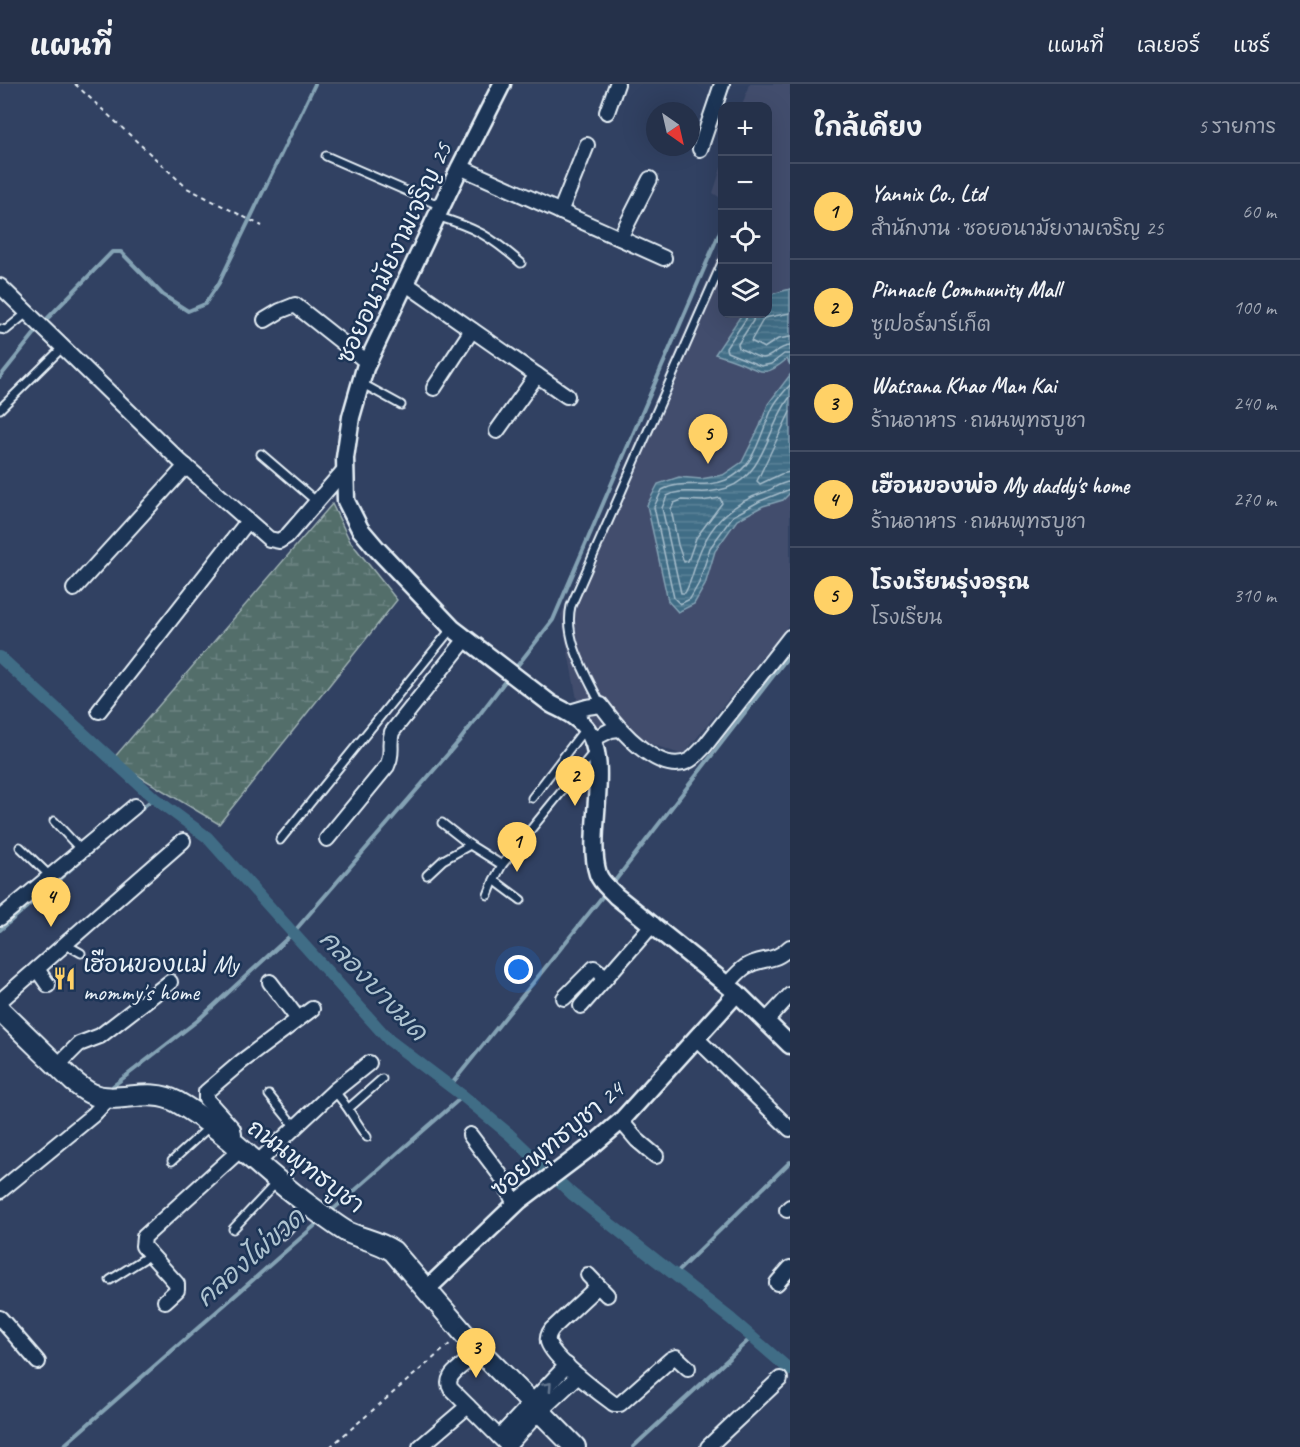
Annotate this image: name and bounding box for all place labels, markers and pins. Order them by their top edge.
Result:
pin: 5 [688,414,728,464]
pin: 2 [556,756,594,806]
pin: 1 [498,822,536,872]
pin: 4 [32,878,70,927]
place label: เฮือนของแม่ My mommy's home [83,949,240,1007]
restaurant icon: เฮือนของแม่ My mommy's home [52,965,78,991]
pin: 3 [456,1328,496,1378]

